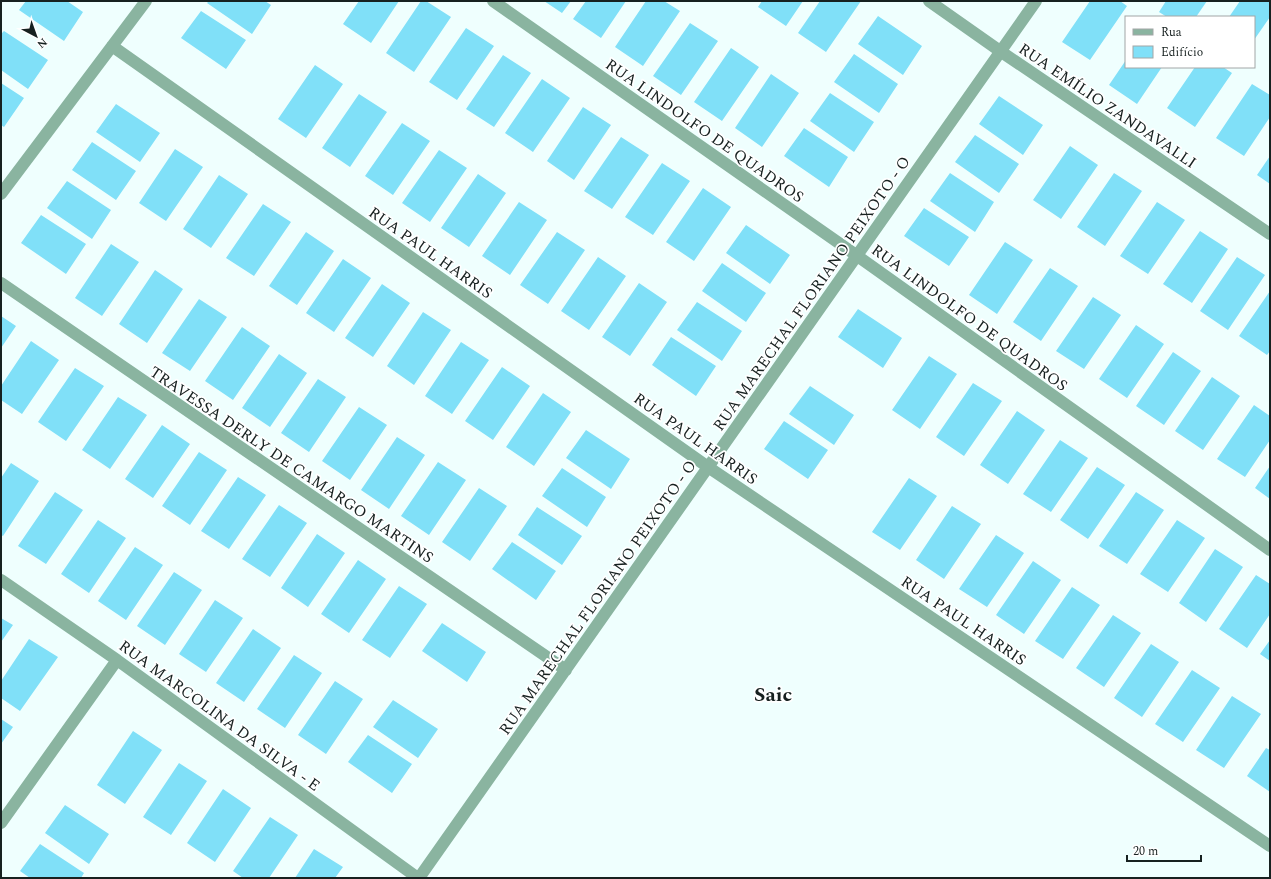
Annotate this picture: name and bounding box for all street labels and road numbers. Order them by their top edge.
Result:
street label: RUA EMÍLIO ZANDAVALLI [1014,37,1201,174]
street label: RUA LINDOLFO DE QUADROS [600,53,809,209]
street label: RUA MARECHAL FLORIANO PEIXOTO - O [707,151,916,436]
street label: RUA PAUL HARRIS [363,201,497,305]
street label: RUA LINDOLFO DE QUADROS [866,238,1073,397]
street label: TRAVESSA DERLY DE CAMARGO MARTINS [144,360,438,569]
street label: RUA PAUL HARRIS [628,387,762,491]
street label: RUA MARECHAL FLORIANO PEIXOTO - O [493,455,702,740]
street label: RUA PAUL HARRIS [896,570,1031,672]
street label: RUA MARCOLINA DA SILVA - E [114,634,325,797]

